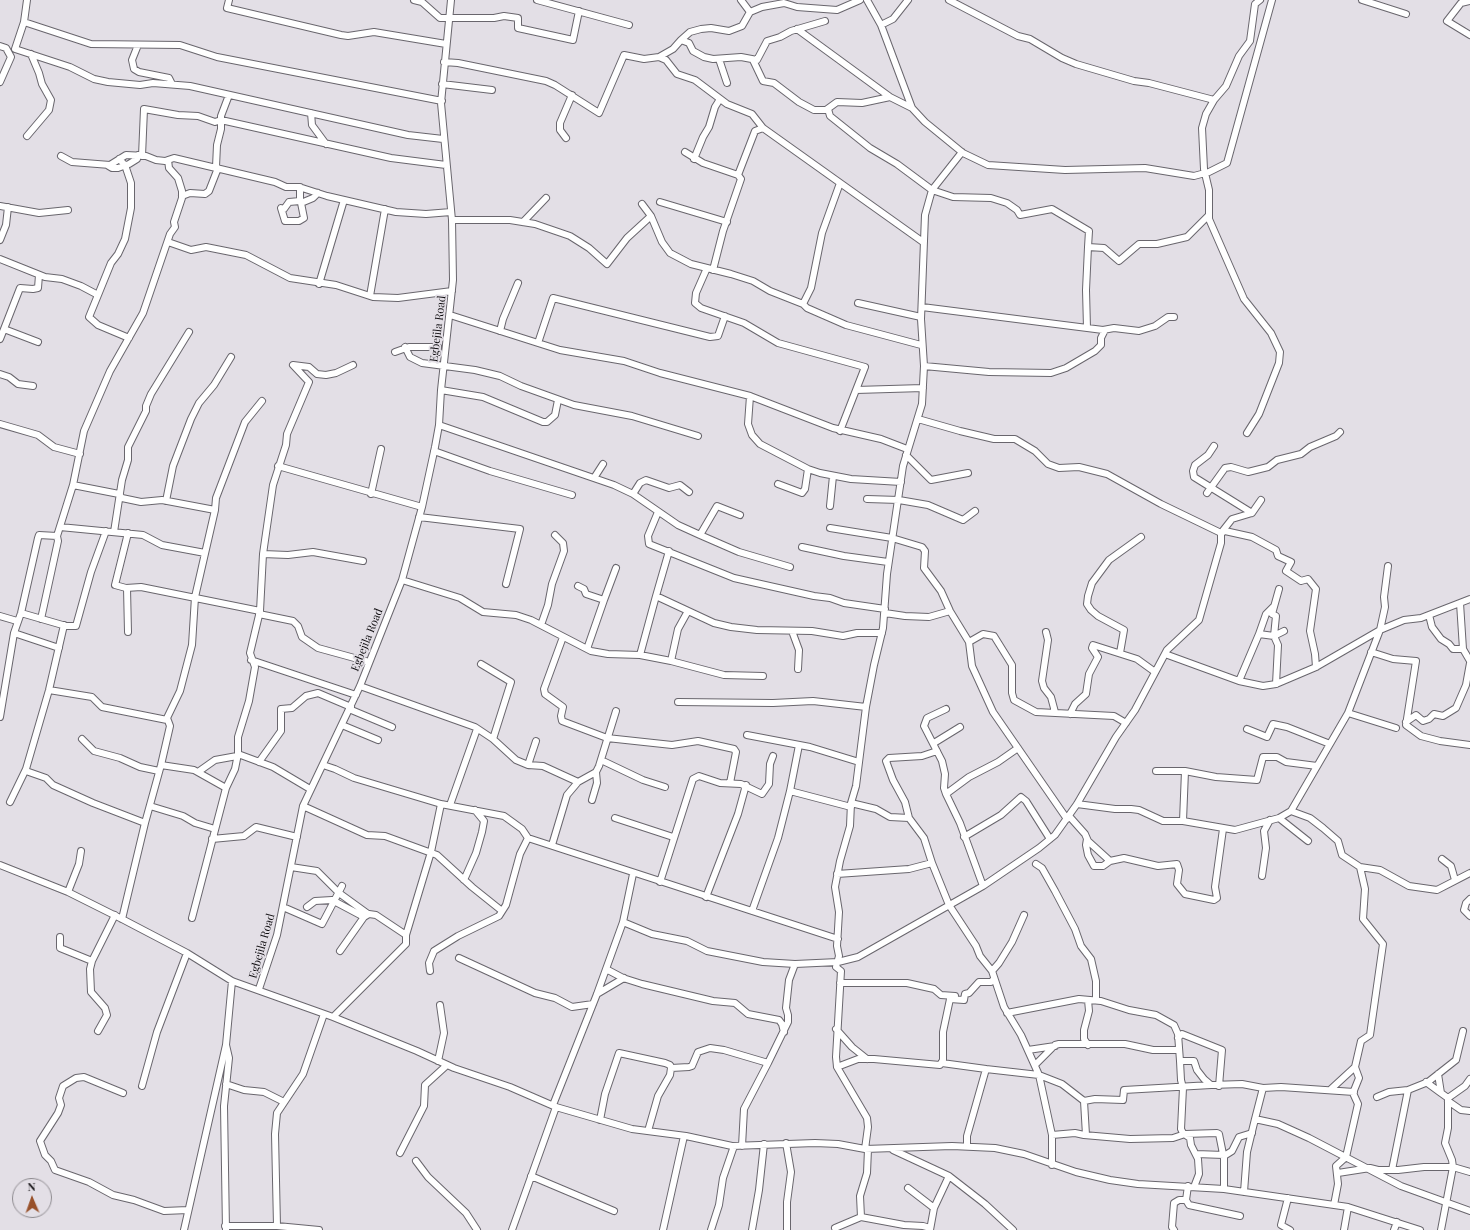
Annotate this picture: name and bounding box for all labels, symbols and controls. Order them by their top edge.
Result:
street label: Egbejila Road [427,295,449,363]
street label: Egbejila Road [348,607,386,673]
street label: Egbejila Road [246,912,278,980]
north arrow [12,1178,52,1218]
text: N [27,1179,36,1194]

